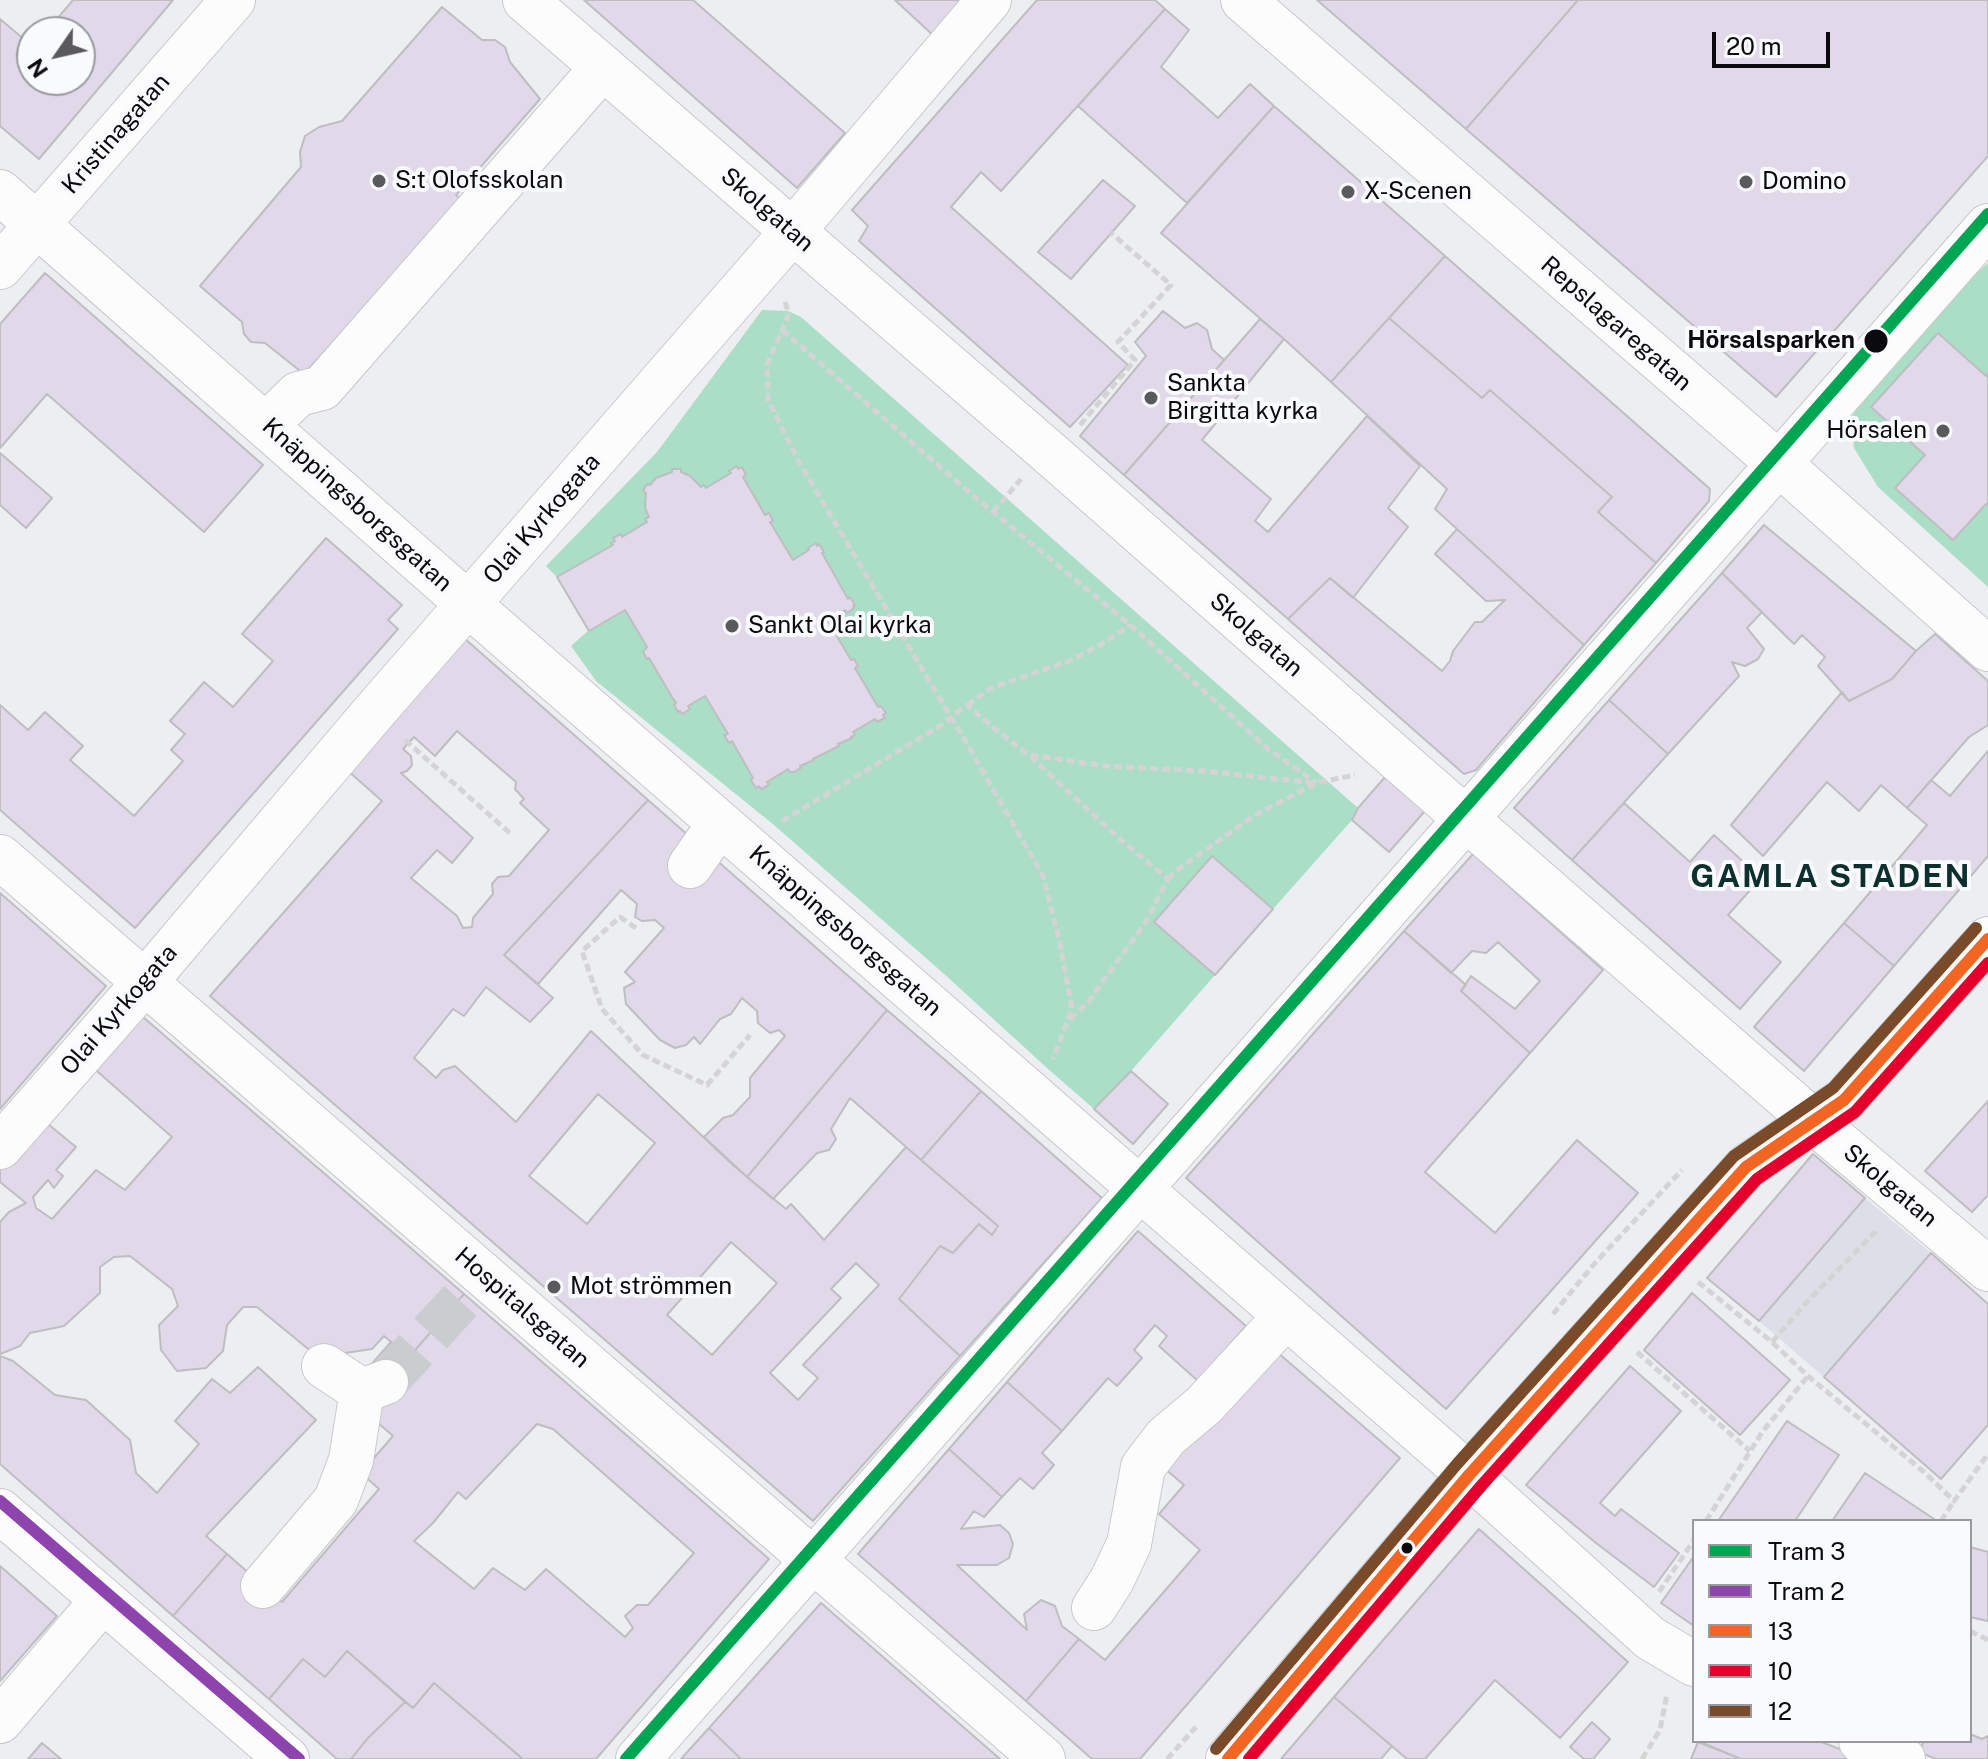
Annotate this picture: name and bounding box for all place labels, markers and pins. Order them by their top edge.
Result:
place label: S:t Olofsskolan [395,167,563,195]
place label: Domino [1762,168,1846,196]
marker: S:t Olofsskolan [370,172,388,190]
marker: Domino [1737,173,1755,191]
place label: X-Scenen [1364,178,1472,206]
marker: X-Scenen [1339,183,1357,201]
place label: Hörsalsparken [1687,327,1855,355]
marker: Hörsalsparken [1862,327,1890,355]
place label: Sankta Birgitta kyrka [1167,370,1318,426]
marker: Sankta Birgitta kyrka [1142,389,1160,407]
place label: Hörsalen [1826,417,1927,445]
marker: Hörsalen [1934,422,1952,440]
place label: Sankt Olai kyrka [748,612,932,640]
marker: Sankt Olai kyrka [723,617,741,635]
place label: Mot strömmen [570,1273,732,1301]
marker: Mot strömmen [545,1278,563,1296]
unlabelled marker [1399,1540,1415,1556]

